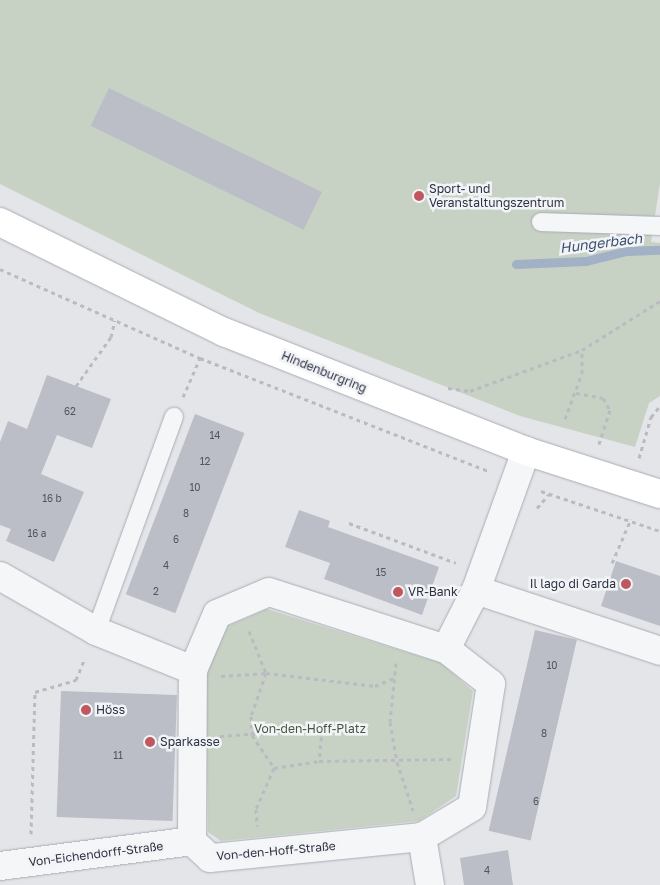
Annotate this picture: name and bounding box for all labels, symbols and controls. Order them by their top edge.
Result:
place label: Sport- und Veranstaltungszentrum [429,182,564,210]
marker: Sport- und Veranstaltungszentrum [413,190,425,202]
water label: Hungerbach [559,230,643,256]
street label: Hindenburgring [279,348,369,396]
house number: 62 [64,406,76,418]
house number: 14 [210,430,220,442]
house number: 12 [200,456,210,468]
house number: 10 [189,482,201,494]
house number: 16 b [42,493,62,505]
house number: 8 [183,508,189,520]
house number: 16 a [27,528,47,540]
house number: 6 [173,534,179,546]
house number: 4 [163,560,169,572]
house number: 15 [376,567,386,579]
place label: Il lago di Garda [530,577,616,591]
marker: Il lago di Garda [620,578,632,590]
place label: VR-Bank [408,585,458,599]
house number: 2 [153,586,159,598]
marker: VR-Bank [392,586,404,598]
house number: 10 [546,660,558,672]
place label: Höss [96,703,125,717]
marker: Höss [80,704,92,716]
park label: Von-den-Hoff-Platz [254,722,366,736]
house number: 8 [541,728,547,740]
place label: Sparkasse [160,735,220,749]
marker: Sparkasse [144,736,156,748]
house number: 11 [113,750,123,762]
house number: 6 [533,796,539,808]
street label: Von-Eichendorff-Straße [28,839,164,869]
street label: Von-den-Hoff-Straße [216,839,336,863]
house number: 4 [484,865,490,877]

